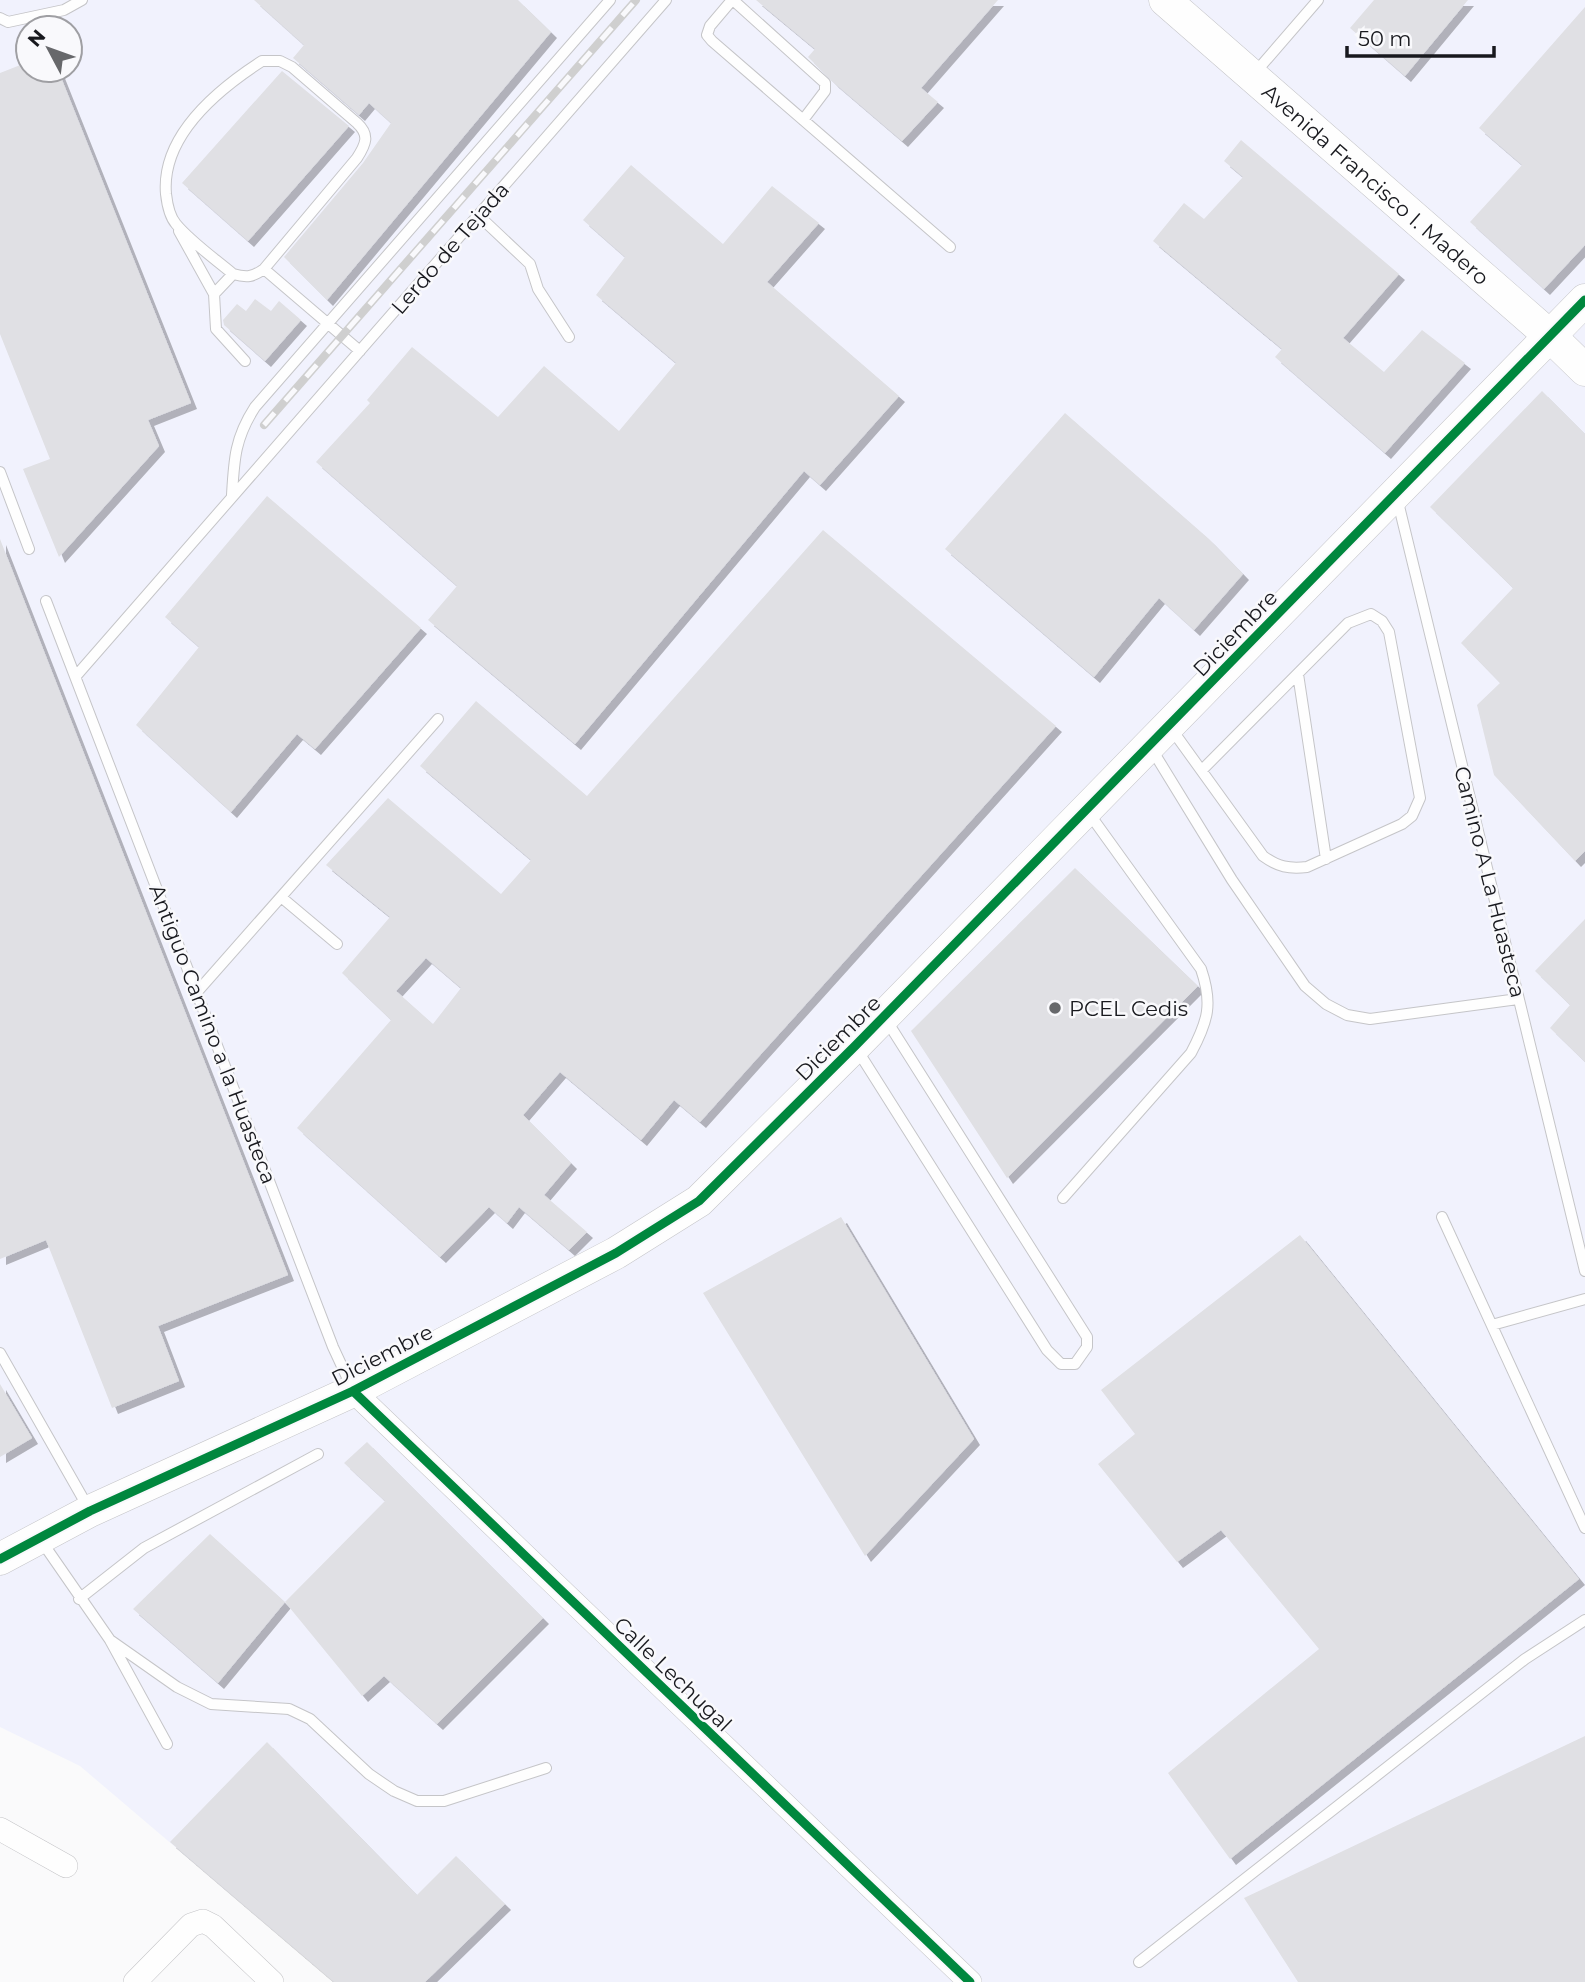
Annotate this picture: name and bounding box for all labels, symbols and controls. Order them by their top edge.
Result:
north arrow [14,14,84,84]
scale bar [1347,14,1494,58]
text: N [23,25,50,52]
text: 50 m [1358,26,1412,51]
street label: Avenida Francisco I. Madero [1258,79,1494,290]
street label: Lerdo de Tejada [386,177,514,319]
street label: Diciembre [1188,585,1282,681]
street label: Camino A La Huasteca [1449,764,1531,1000]
street label: Antiguo Camino a la Huasteca [144,881,282,1187]
street label: Diciembre [790,990,886,1086]
place label: PCEL Cedis [1069,996,1188,1021]
marker: PCEL Cedis [1047,1000,1063,1016]
street label: Diciembre [327,1319,437,1391]
street label: Calle Lechugal [609,1612,737,1736]

